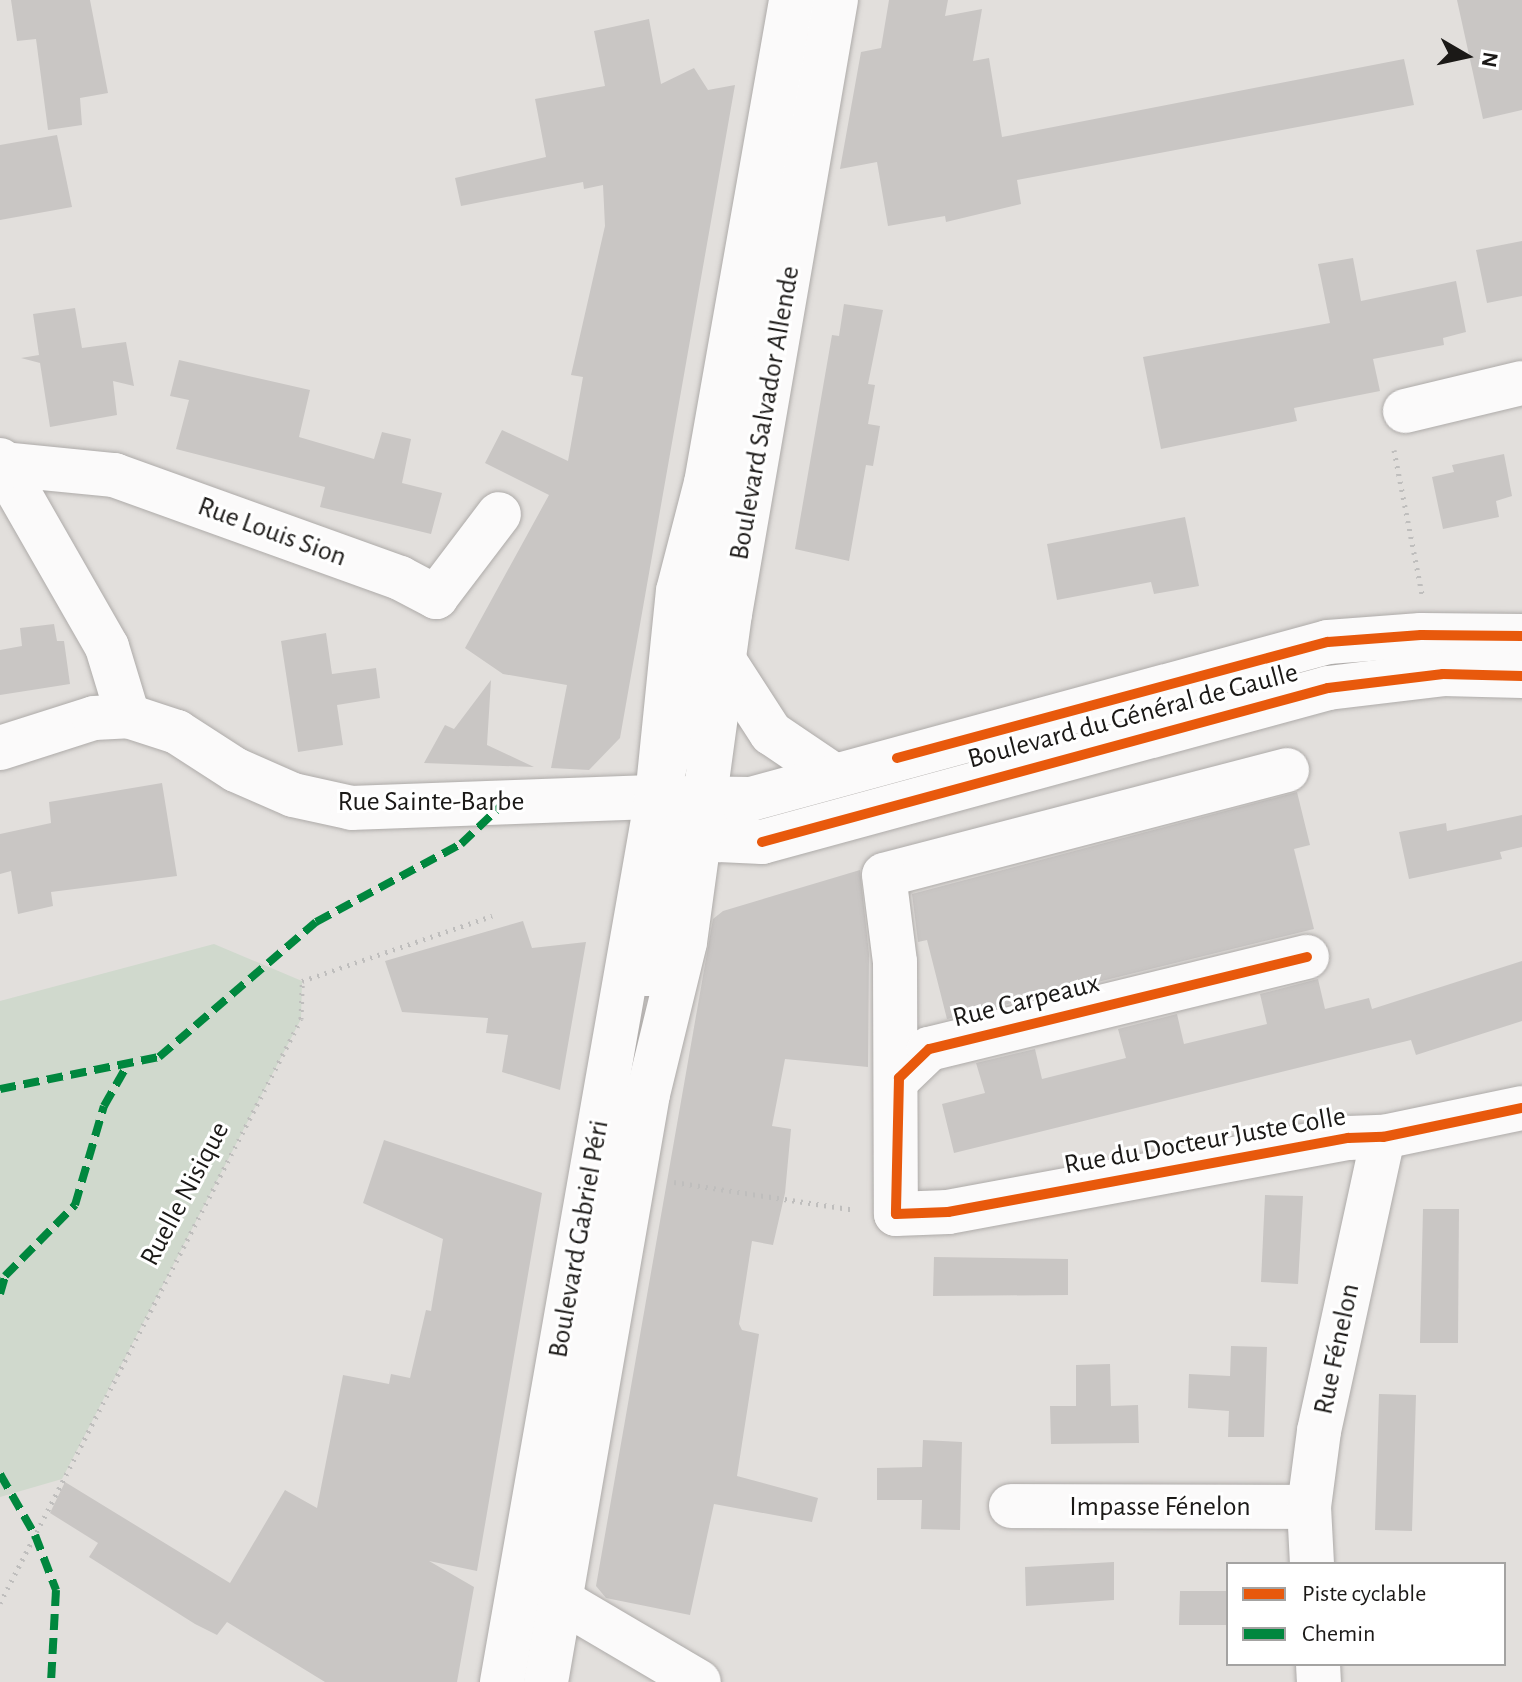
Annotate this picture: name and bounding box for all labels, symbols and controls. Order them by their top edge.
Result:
north arrow [1426,16,1506,96]
text: N [1478,50,1502,69]
street label: Boulevard Salvador Allende [723,263,807,563]
street label: Rue Louis Sion [193,490,351,574]
street label: Boulevard du Général de Gaulle [964,656,1302,776]
street label: Rue Sainte-Barbe [338,785,524,819]
street label: Rue Carpeaux [949,967,1103,1035]
street label: Rue du Docteur Juste Colle [1062,1100,1348,1182]
street label: Ruelle Nisique [133,1116,237,1272]
street label: Boulevard Gabriel Péri [542,1118,616,1360]
street label: Rue Fénelon [1307,1280,1367,1418]
street label: Impasse Fénelon [1069,1490,1251,1524]
legend [1226,1562,1506,1666]
text: Piste cyclable [1302,1582,1426,1606]
text: Chemin [1302,1622,1375,1646]

